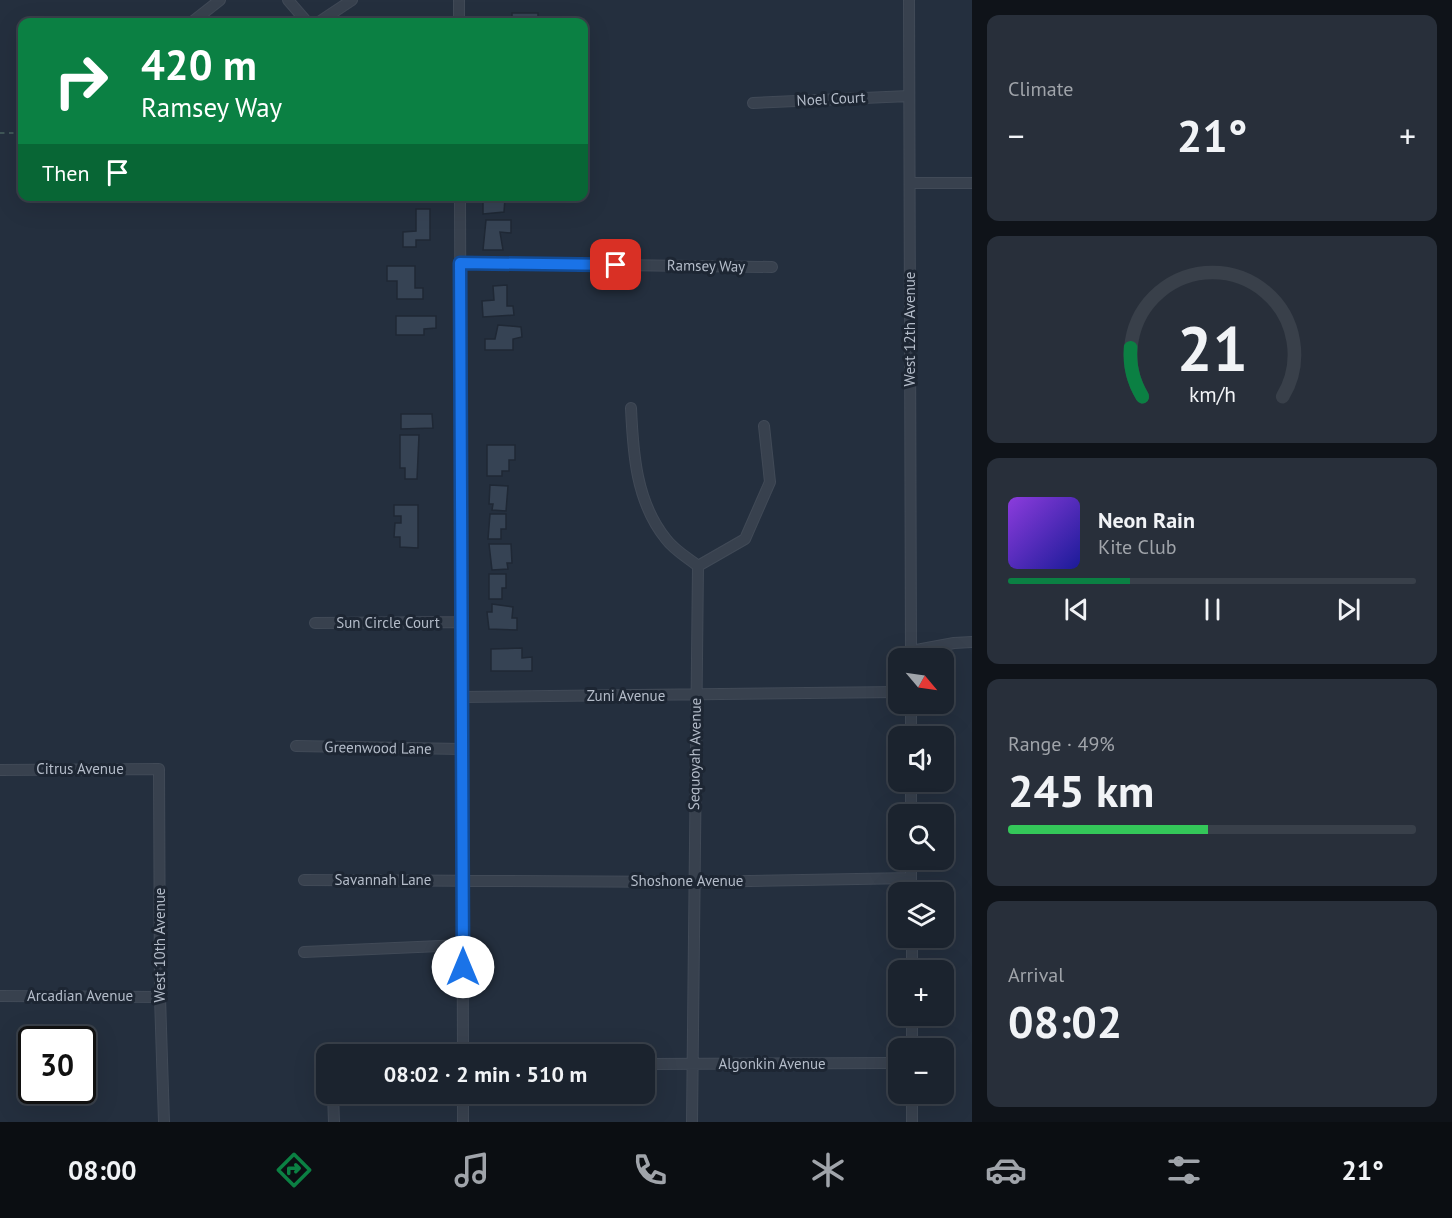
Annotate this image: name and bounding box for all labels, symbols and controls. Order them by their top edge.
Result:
text: 420 m [141,37,257,92]
icon: right [42,42,120,120]
text: Climate [1008,76,1074,102]
street label: Noel Court [796,87,866,110]
text: Ramsey Way [141,90,282,124]
text: 21° [1177,106,1247,164]
text: − [1008,114,1025,157]
text: + [1399,114,1416,157]
icon: arrive [101,156,134,189]
text: Then [42,159,89,187]
pin [590,239,641,290]
icon: arrive [599,248,632,281]
street label: Ramsey Way [667,255,745,276]
street label: West 12th Avenue [900,272,919,386]
text: 21 [1177,307,1247,388]
text: km/h [1188,380,1235,408]
text: Neon Rain [1098,506,1195,534]
text: Kite Club [1098,534,1176,560]
icon: previous [1060,593,1093,626]
icon: pause [1196,593,1229,626]
icon: next [1332,593,1365,626]
street label: Sun Circle Court [336,613,440,632]
north arrow [888,648,954,714]
map controls [888,648,954,1104]
street label: Zuni Avenue [587,686,665,705]
street label: Sequoyah Avenue [684,698,705,810]
button: sound [888,726,954,792]
text: Range · 49% [1008,731,1115,757]
street label: Greenwood Lane [324,737,432,758]
street label: Citrus Avenue [36,759,124,778]
text: 245 km [1008,761,1154,819]
button: search [888,804,954,870]
street label: Savannah Lane [335,870,431,889]
street label: Shoshone Avenue [631,871,743,890]
button: layers [888,882,954,948]
street label: West 10th Avenue [150,888,169,1002]
position arrow [431,935,495,999]
button: + [888,960,954,1026]
text: Arrival [1008,962,1064,988]
street label: Arcadian Avenue [27,986,133,1005]
text: 08:02 [1008,992,1122,1050]
speed limit sign: 30 [18,1026,96,1104]
button: − [888,1038,954,1104]
street label: Algonkin Avenue [718,1054,826,1073]
text: 08:02 · 2 min · 510 m [384,1060,587,1088]
icon: directions [273,1149,315,1191]
icon: music [451,1149,493,1191]
icon: phone [629,1149,671,1191]
icon: climate [807,1149,849,1191]
icon: car [985,1149,1027,1191]
icon: filters [1163,1149,1205,1191]
text: 08:00 [68,1153,137,1187]
text: 21° [1341,1153,1384,1187]

